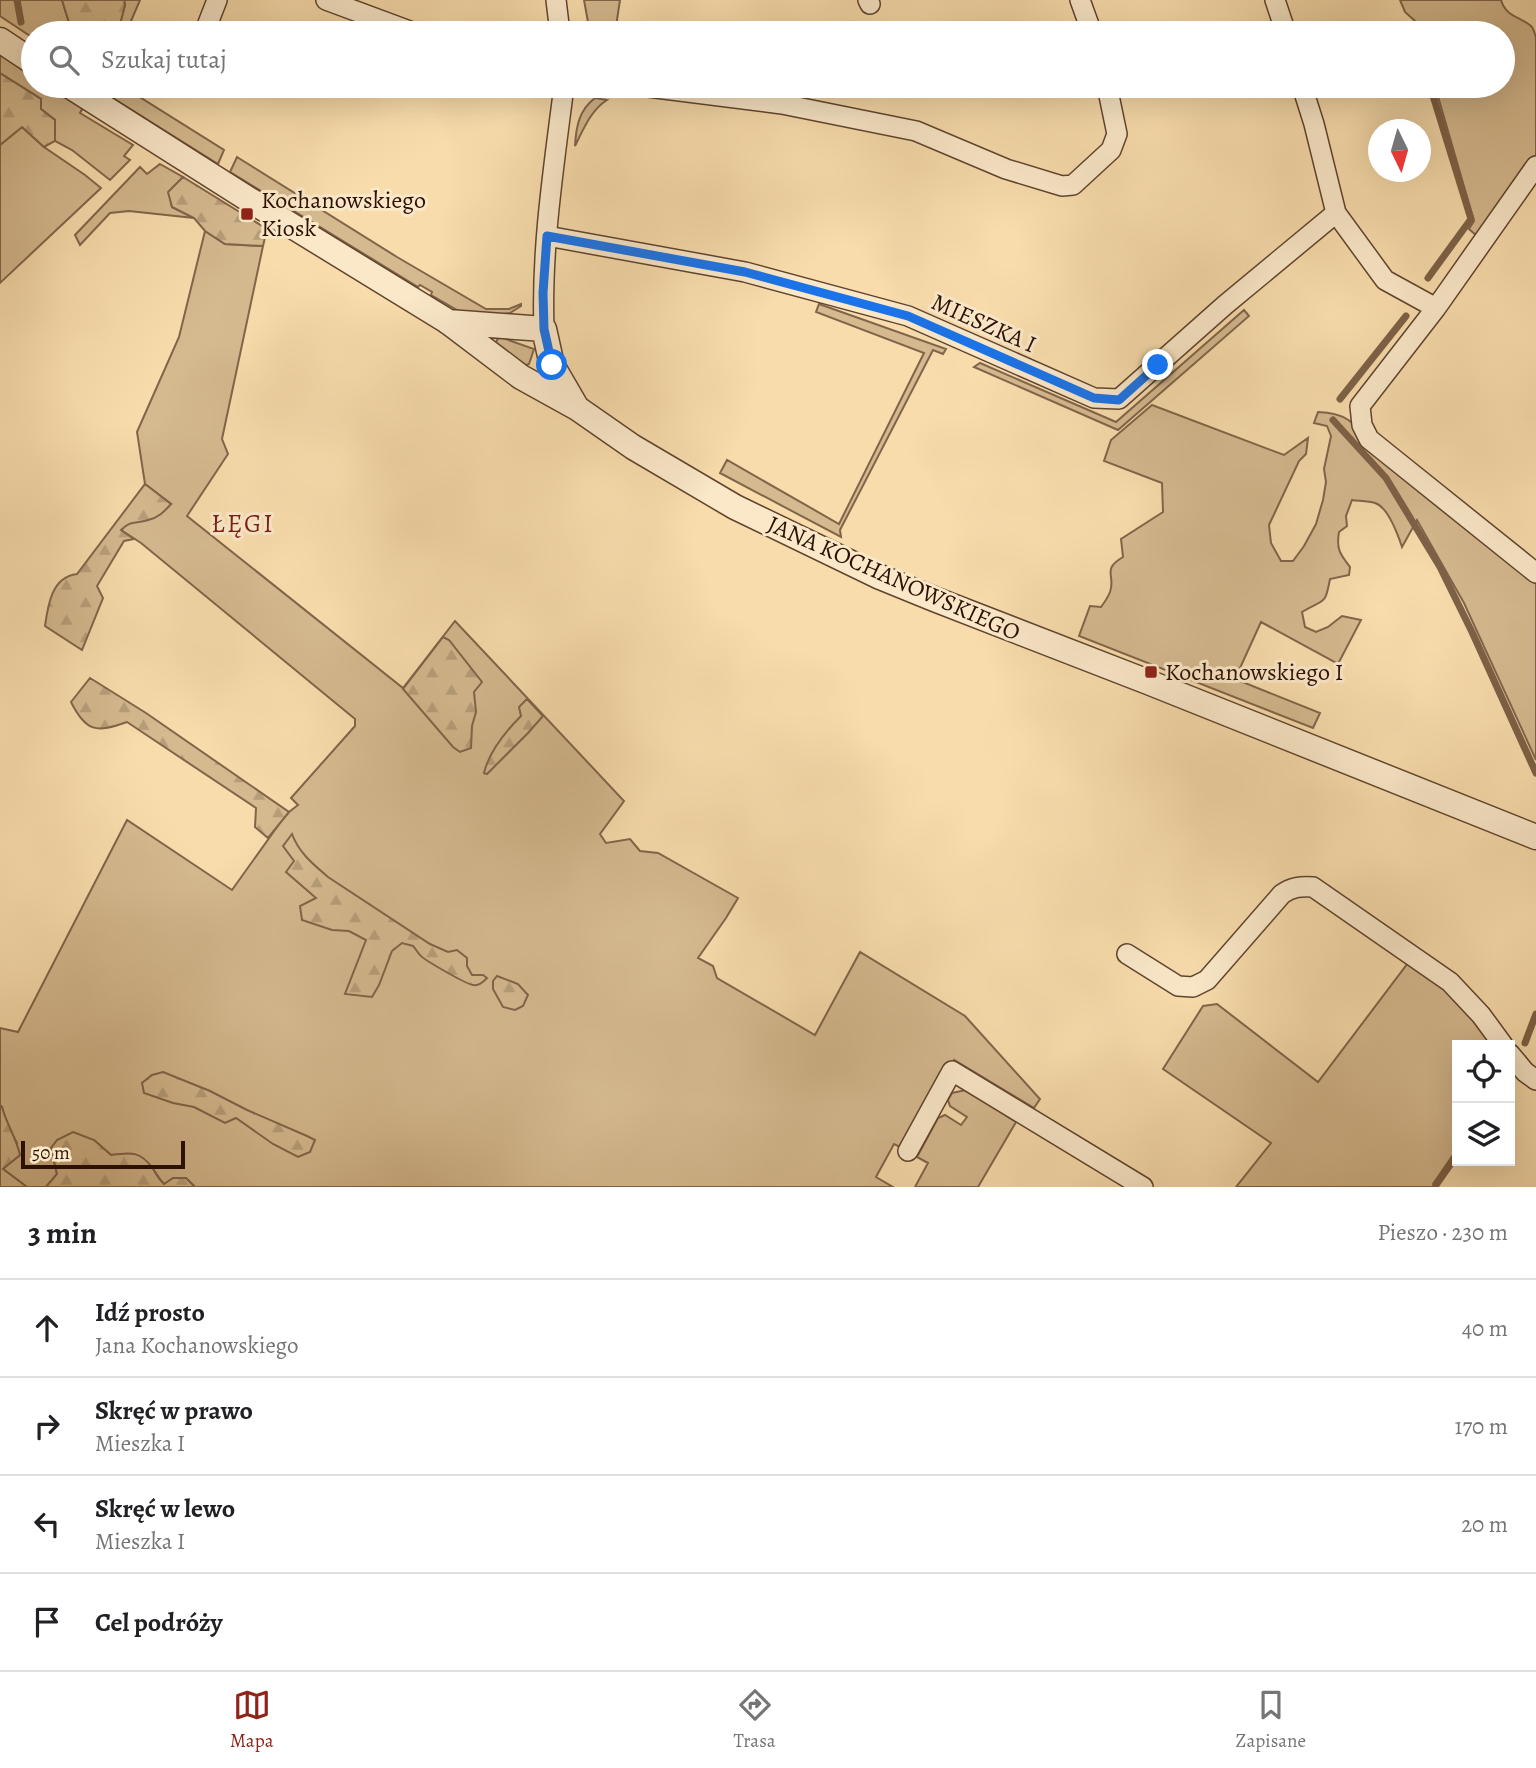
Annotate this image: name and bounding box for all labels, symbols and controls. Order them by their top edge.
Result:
search box [21,21,1515,98]
icon: search [45,41,83,79]
text: Szukaj tutaj [101,42,227,77]
north arrow [1368,119,1431,182]
place label: Kochanowskiego Kiosk [261,184,426,244]
marker: Kochanowskiego Kiosk [239,206,255,222]
street label: MIESZKA I [926,286,1042,360]
route start [536,349,567,380]
route end [1142,349,1173,380]
district label: ŁĘGI [211,506,275,541]
street label: JANA KOCHANOWSKIEGO [763,508,1025,648]
place label: Kochanowskiego I [1165,656,1343,688]
marker: Kochanowskiego I [1143,664,1159,680]
map controls [1452,1040,1515,1166]
button: locate [1452,1040,1515,1103]
button: layers [1452,1103,1515,1166]
scale bar [21,1138,186,1170]
text: 50 m [32,1140,70,1166]
text: 3 min [28,1213,97,1253]
text: Pieszo · 230 m [1377,1217,1508,1248]
text: Idź prosto [95,1295,205,1330]
icon: ahead [28,1309,66,1347]
text: 40 m [1462,1313,1508,1344]
text: Jana Kochanowskiego [95,1330,299,1361]
text: Skręć w prawo [95,1393,253,1428]
icon: right [28,1407,66,1445]
text: 170 m [1455,1411,1508,1442]
text: Mieszka I [95,1428,185,1459]
text: Skręć w lewo [95,1491,235,1526]
icon: left [28,1505,66,1543]
text: 20 m [1461,1509,1508,1540]
text: Mieszka I [95,1526,185,1557]
icon: arrive [28,1603,66,1641]
text: Cel podróży [95,1605,223,1640]
tab: Mapa [230,1686,274,1754]
tab: Trasa [733,1686,776,1754]
tab: Zapisane [1236,1686,1306,1754]

